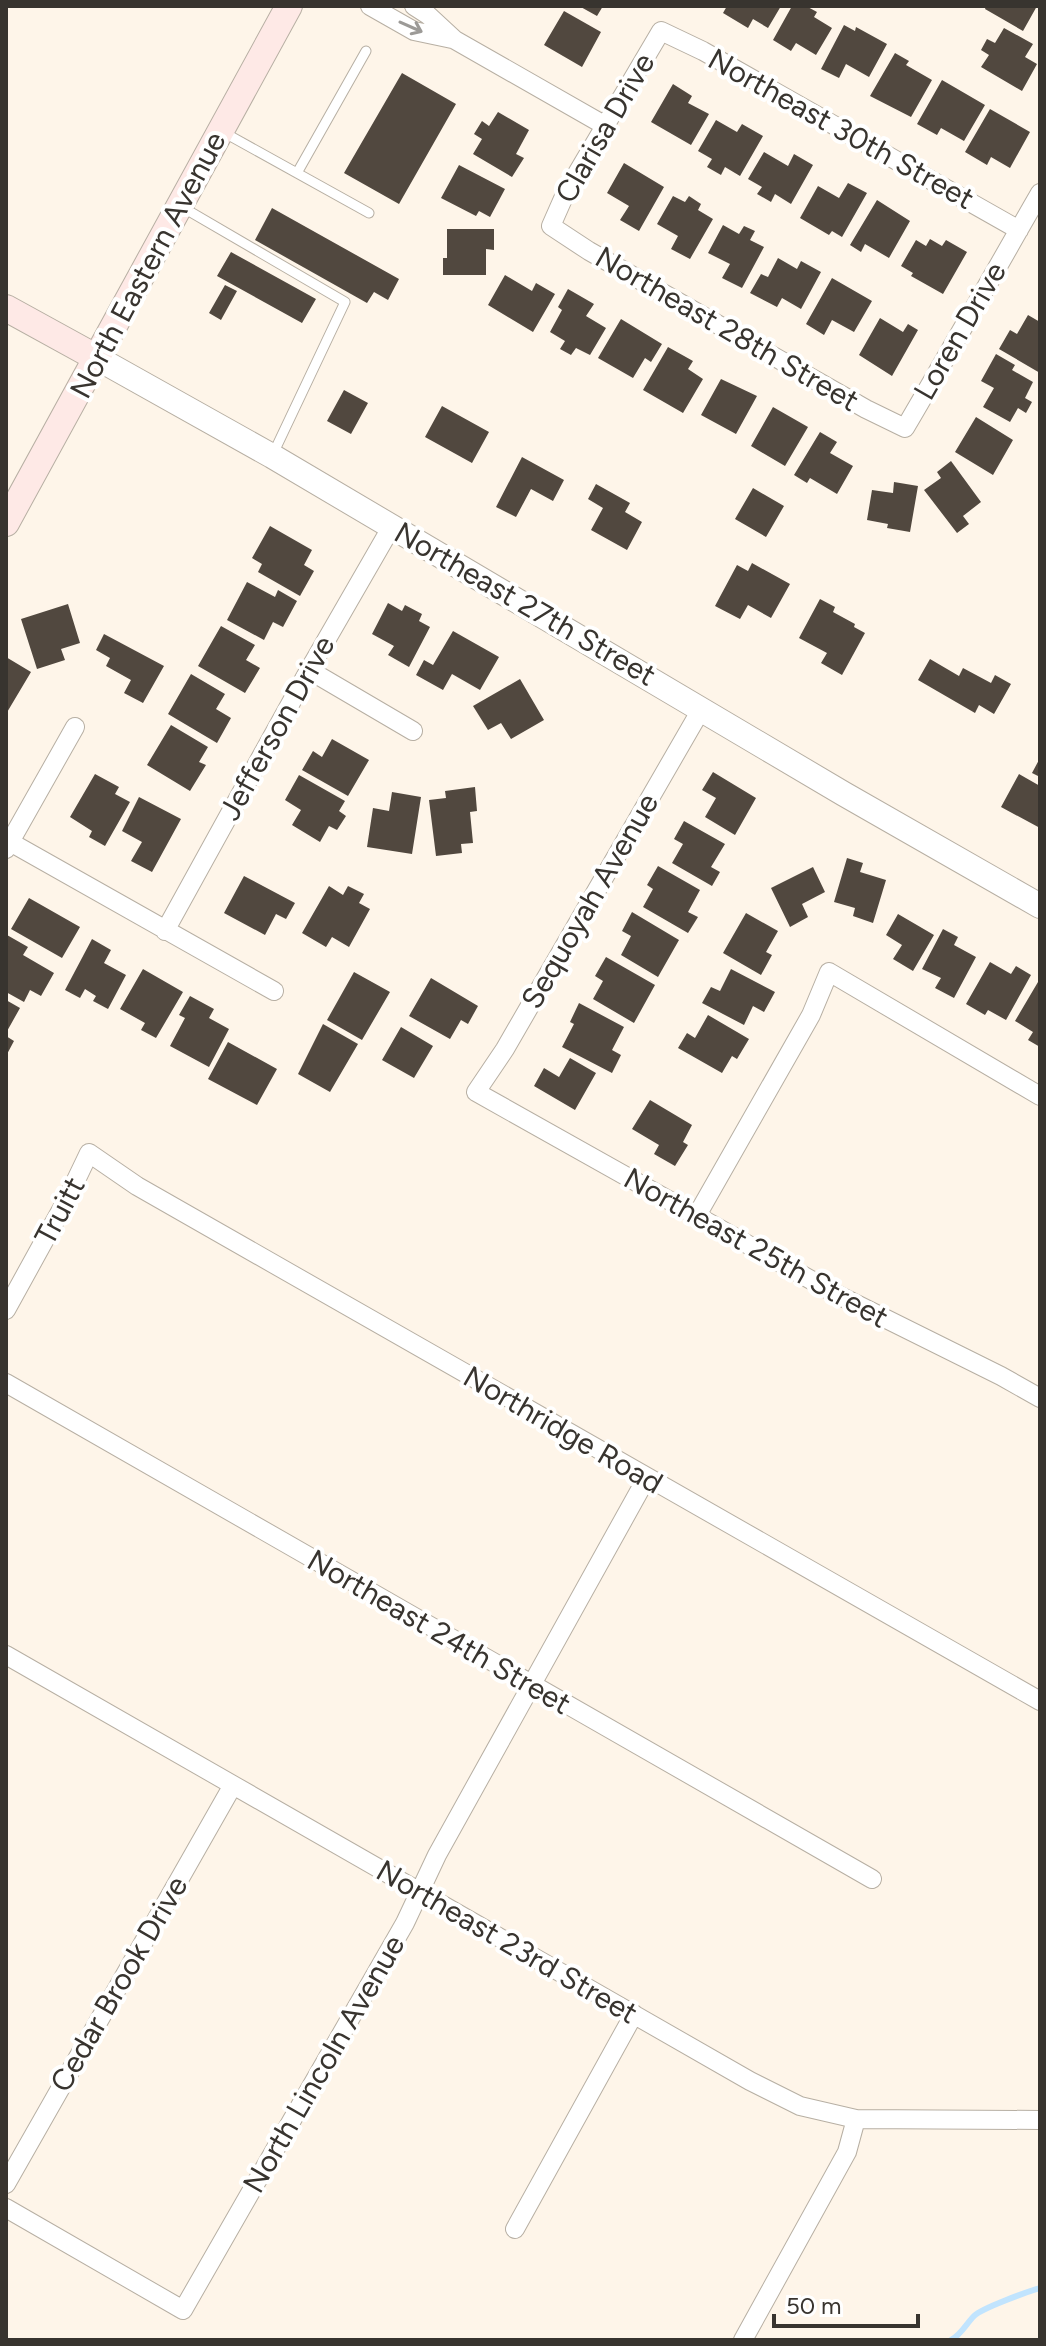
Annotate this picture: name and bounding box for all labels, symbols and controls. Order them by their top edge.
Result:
one-way arrow [398,21,423,36]
street label: Northeast 30th Street [702,40,981,217]
street label: Clarisa Drive [547,46,662,209]
street label: North Eastern Avenue [62,125,234,404]
street label: Northeast 28th Street [589,238,866,419]
street label: Loren Drive [905,255,1014,406]
street label: Northeast 27th Street [388,514,663,693]
street label: Jefferson Drive [211,629,343,827]
street label: Sequoyah Avenue [513,787,666,1015]
street label: Northeast 25th Street [617,1159,895,1336]
street label: Truitt [26,1170,93,1251]
street label: Northridge Road [457,1358,669,1502]
street label: Northeast 24th Street [301,1541,578,1722]
street label: Northeast 23rd Street [370,1852,644,2031]
street label: Cedar Brook Drive [42,1869,195,2098]
street label: North Lincoln Avenue [235,1928,412,2199]
scale bar [774,2278,918,2328]
text: 50 m [786,2291,842,2320]

